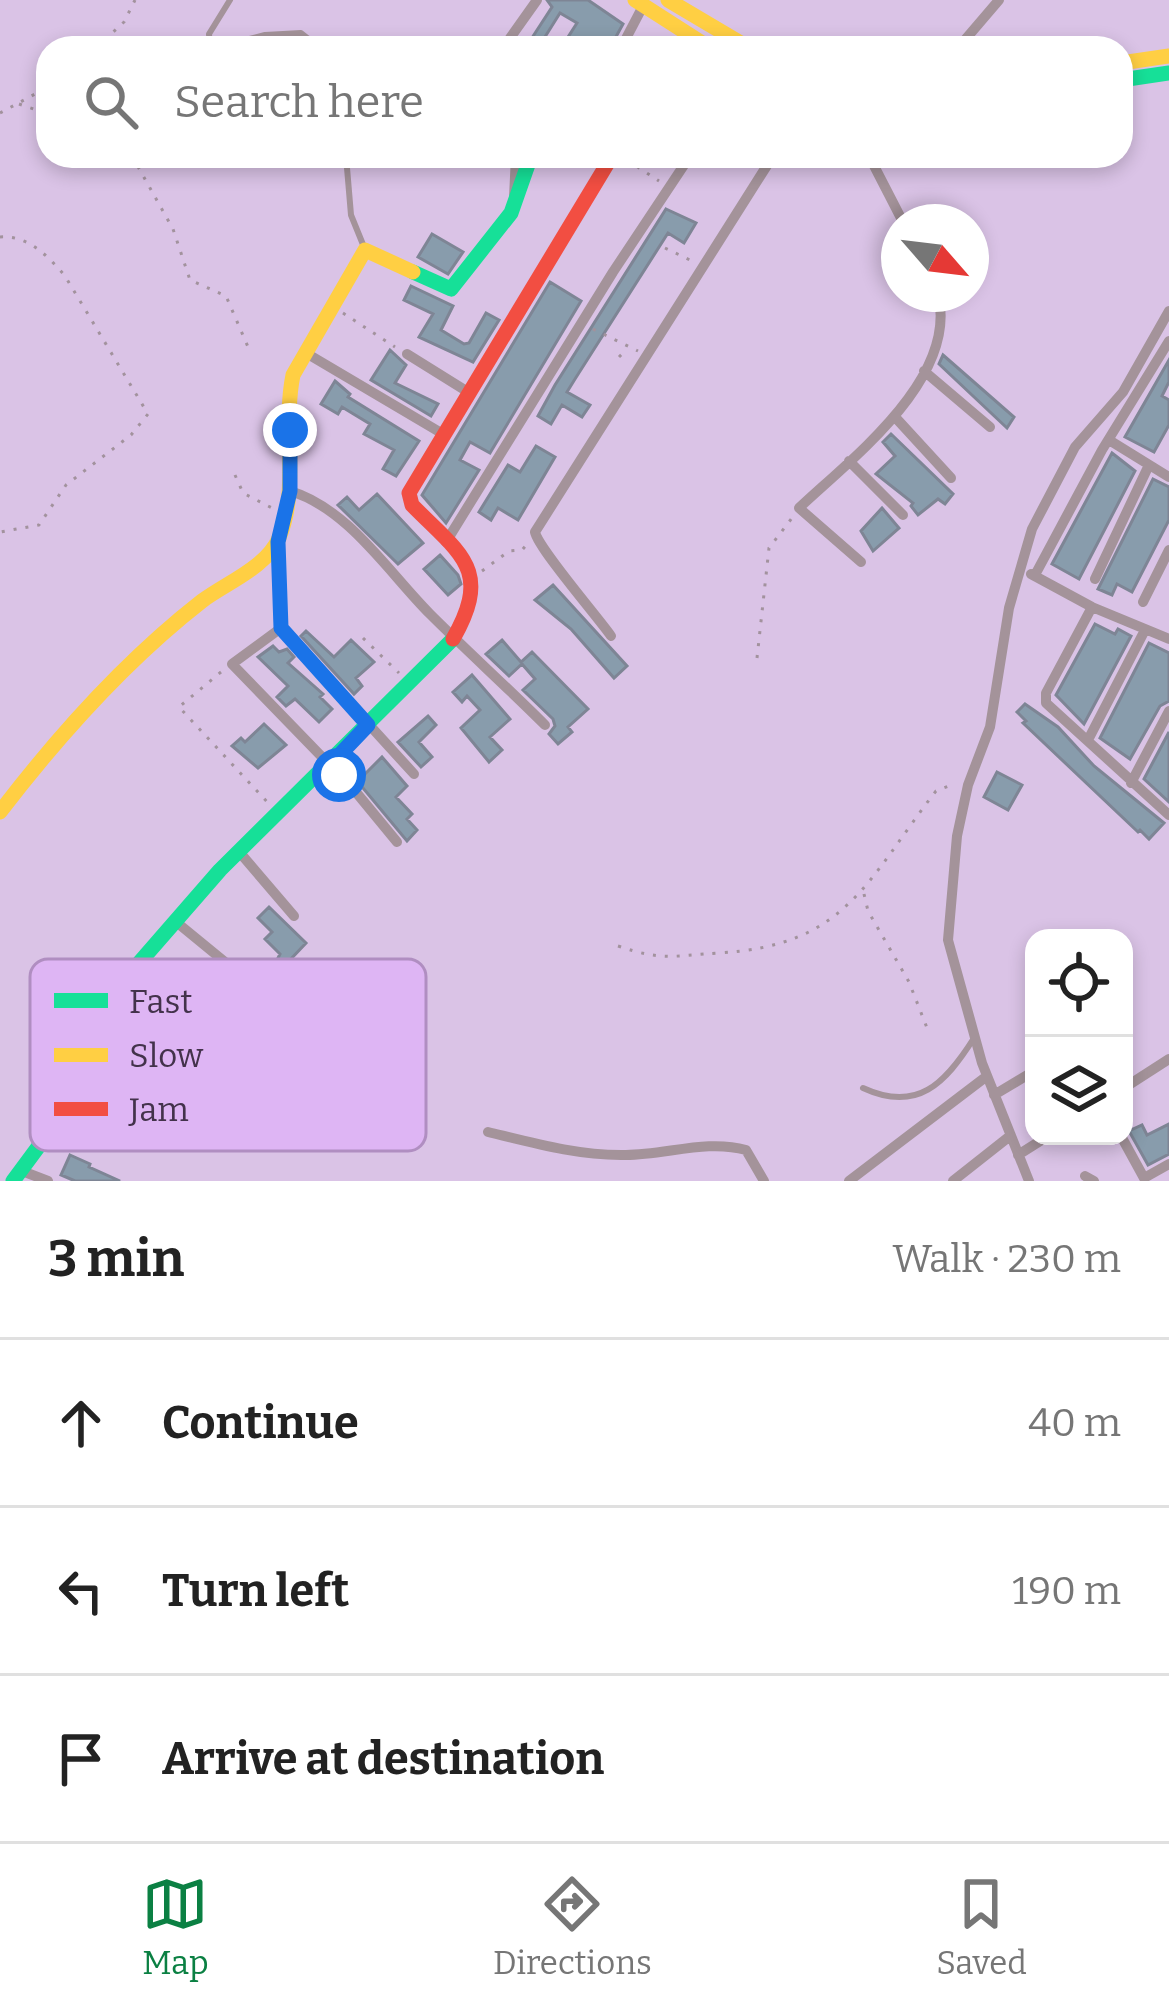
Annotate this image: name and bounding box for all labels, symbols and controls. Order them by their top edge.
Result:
search box [36,36,1133,168]
icon: search [78,69,144,135]
text: Search here [174,75,424,129]
north arrow [881,204,989,312]
route end [263,403,317,457]
route start [312,748,366,802]
map controls [1025,929,1133,1145]
button: locate [1025,929,1133,1037]
legend [30,959,426,1151]
text: Fast [129,982,192,1022]
text: Slow [129,1036,204,1076]
button: layers [1025,1037,1133,1145]
text: Jam [128,1090,189,1130]
text: 3 min [48,1228,184,1290]
text: Walk · 230 m [892,1236,1121,1282]
icon: ahead [48,1390,114,1456]
text: Continue [162,1396,359,1450]
text: 40 m [1028,1400,1121,1446]
icon: left [48,1558,114,1624]
text: Turn left [162,1564,349,1618]
text: 190 m [1012,1568,1121,1614]
icon: arrive [48,1726,114,1792]
text: Arrive at destination [162,1732,604,1786]
tab: Map [142,1871,209,1983]
tab: Directions [493,1871,652,1983]
tab: Saved [936,1871,1027,1983]

